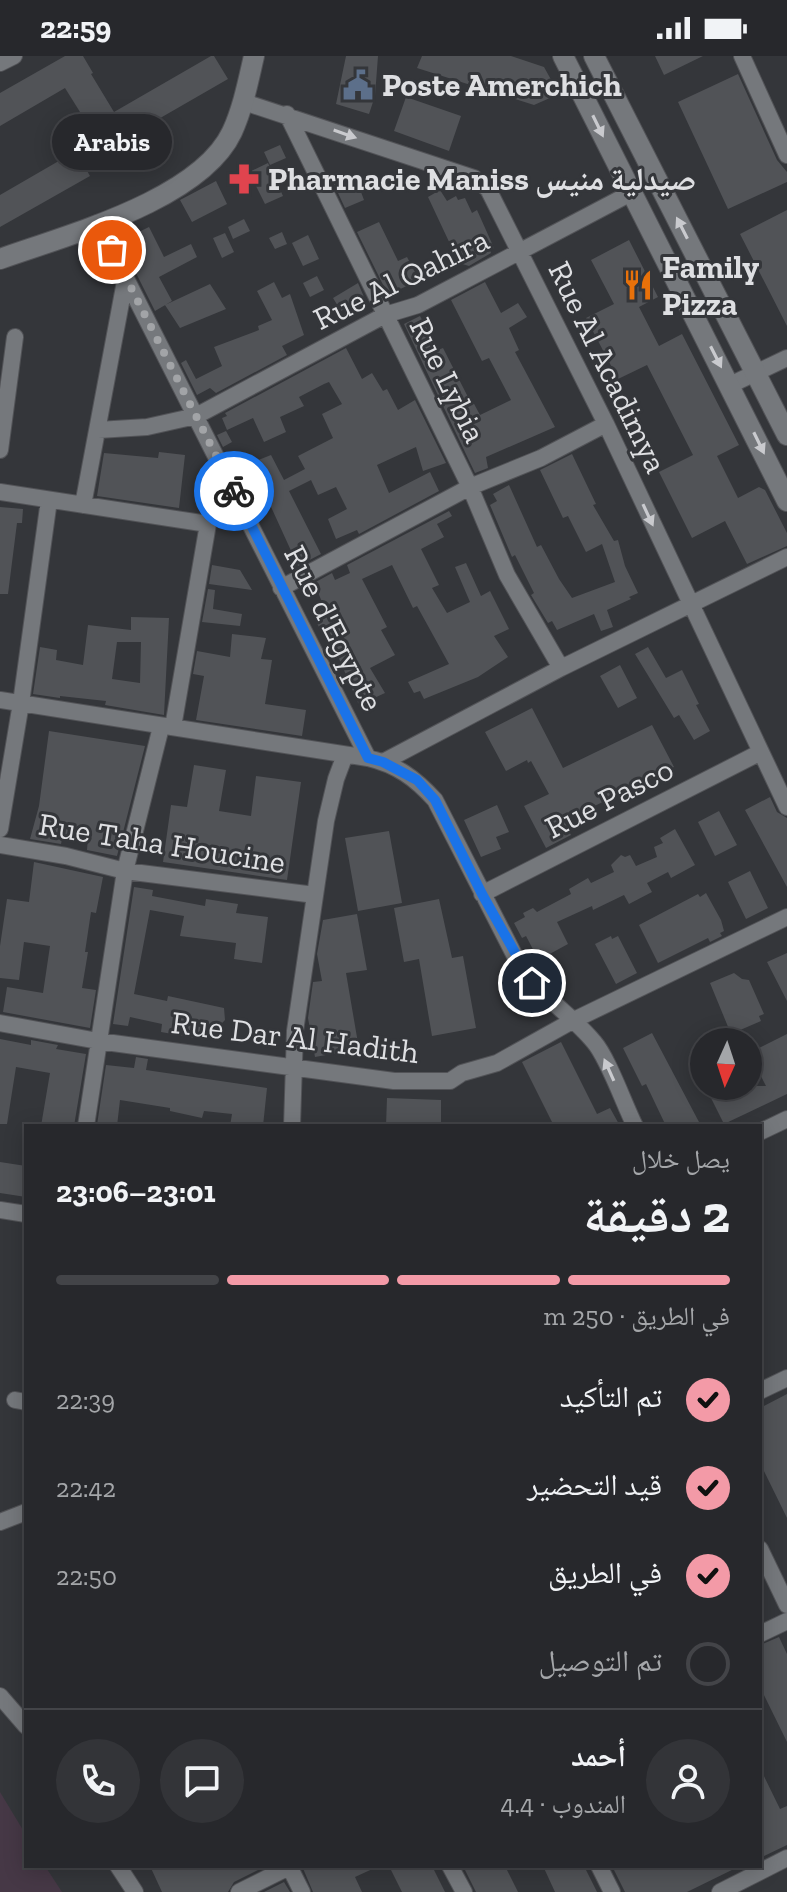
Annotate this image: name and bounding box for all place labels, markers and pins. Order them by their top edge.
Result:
place label: Poste Amerchich [382,66,622,104]
public building icon: Poste Amerchich [341,68,375,102]
callout: Arabis [52,114,172,170]
place label: Pharmacie Maniss صيدلية منيس [268,160,696,198]
pharmacy icon: Pharmacie Maniss صيدلية منيس [227,162,261,196]
pin [78,216,146,284]
place label: Family Pizza [662,248,759,323]
restaurant icon: Family Pizza [621,268,655,302]
pin [498,949,566,1017]

